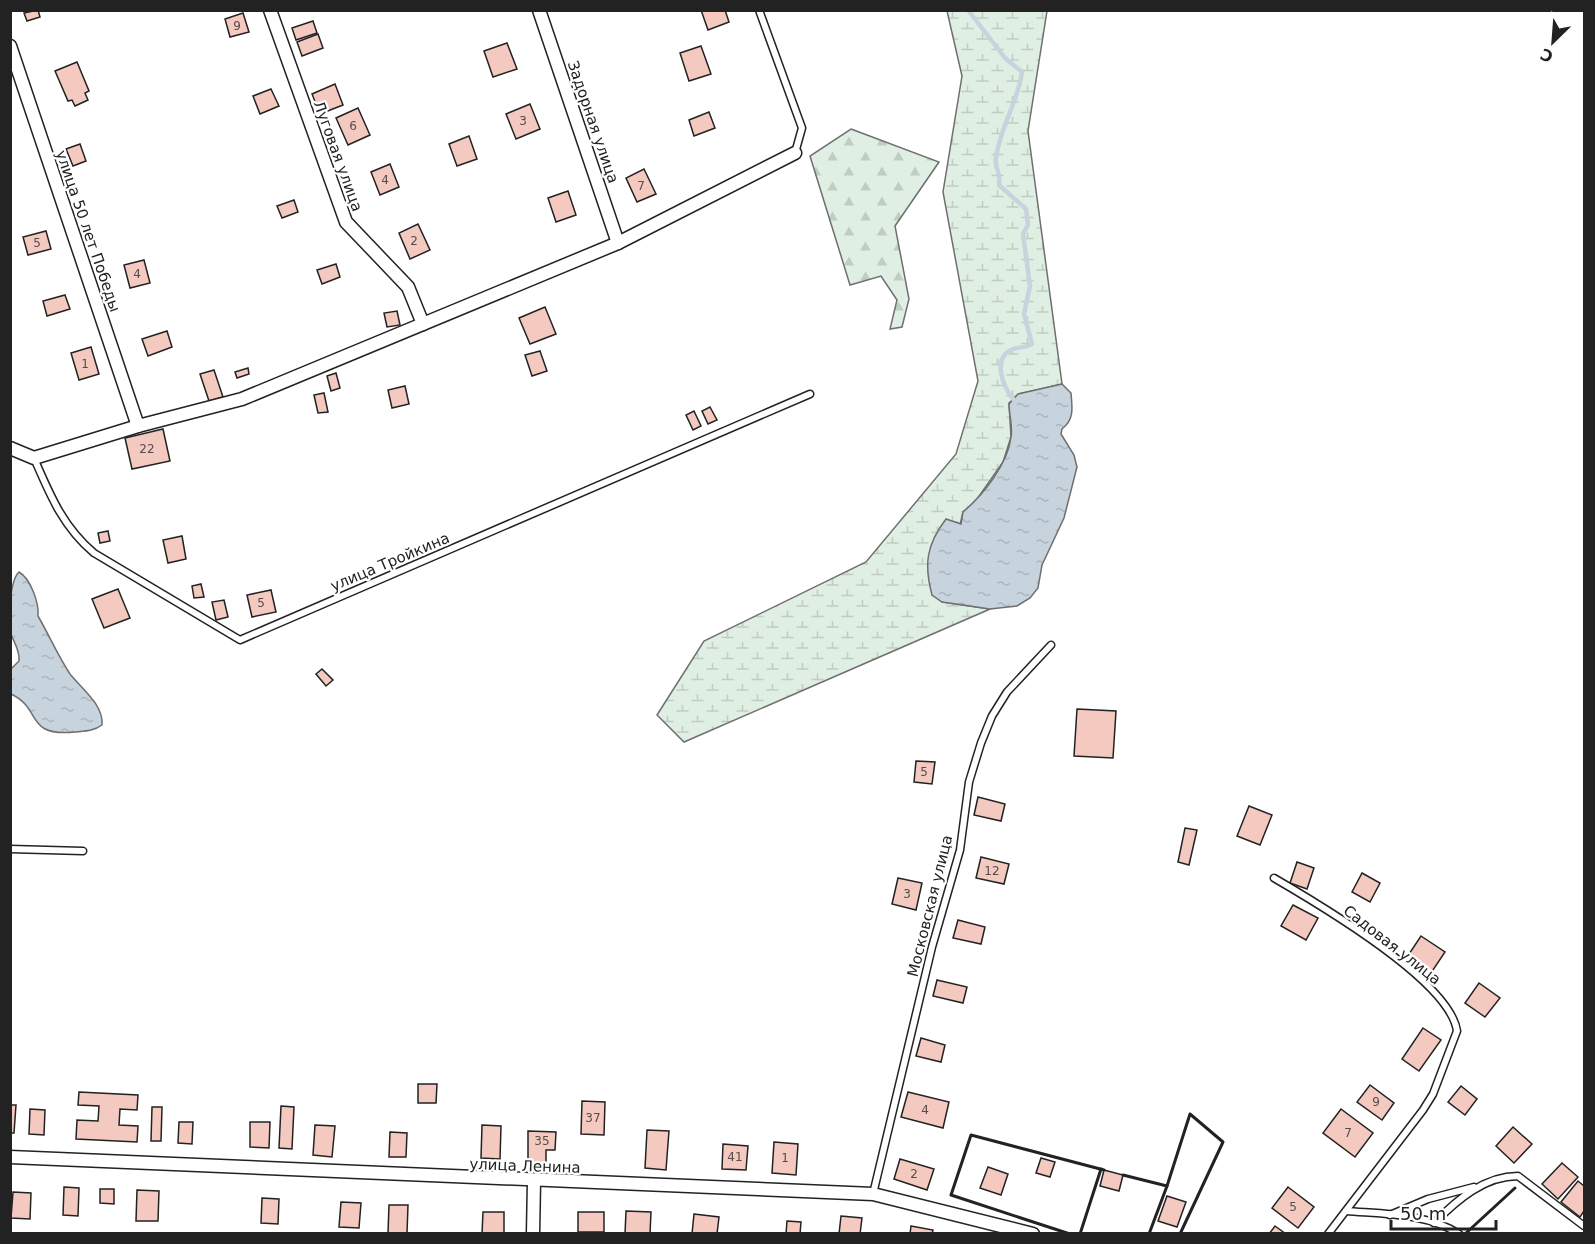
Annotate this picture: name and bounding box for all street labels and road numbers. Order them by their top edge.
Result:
street label: Задорная улица [564,58,622,186]
street label: Луговая улица [310,98,366,214]
street label: улица 50 лет Победы [52,148,124,314]
street label: улица Тройкина [328,529,452,595]
street label: Московская улица [904,833,956,979]
street label: Садовая улица [1340,901,1444,989]
street label: улица Ленина [469,1155,581,1177]

